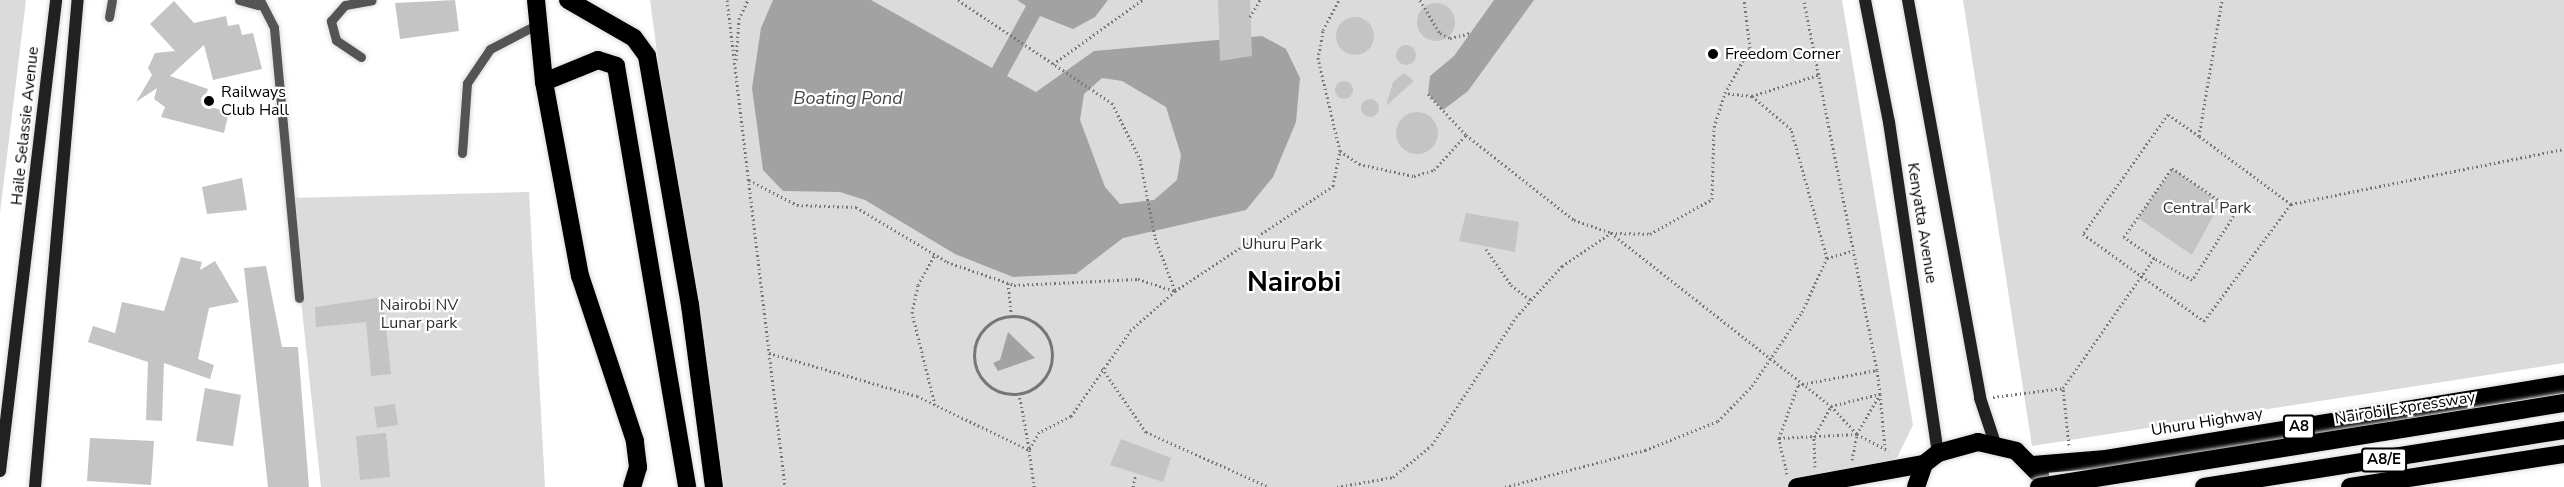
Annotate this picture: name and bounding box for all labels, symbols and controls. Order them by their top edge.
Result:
place label: Freedom Corner [1725,44,1840,64]
street label: Haile Selassie Avenue [7,46,43,206]
marker: Freedom Corner [1706,47,1720,61]
place label: Railways Club Hall [221,82,289,120]
water label: Boating Pond [793,87,903,109]
marker: Railways Club Hall [202,94,216,108]
street label: Kenyatta Avenue [1903,161,1941,285]
park label: Central Park [2163,198,2251,218]
park label: Uhuru Park [1242,234,1322,254]
district label: Nairobi [1247,265,1341,299]
park label: Nairobi NV Lunar park [380,295,458,333]
street label: Nairobi Expressway [2333,387,2477,429]
street label: Uhuru Highway [2150,404,2264,440]
road number: A8 [2282,415,2316,439]
road number: A8/E [2360,448,2408,472]

